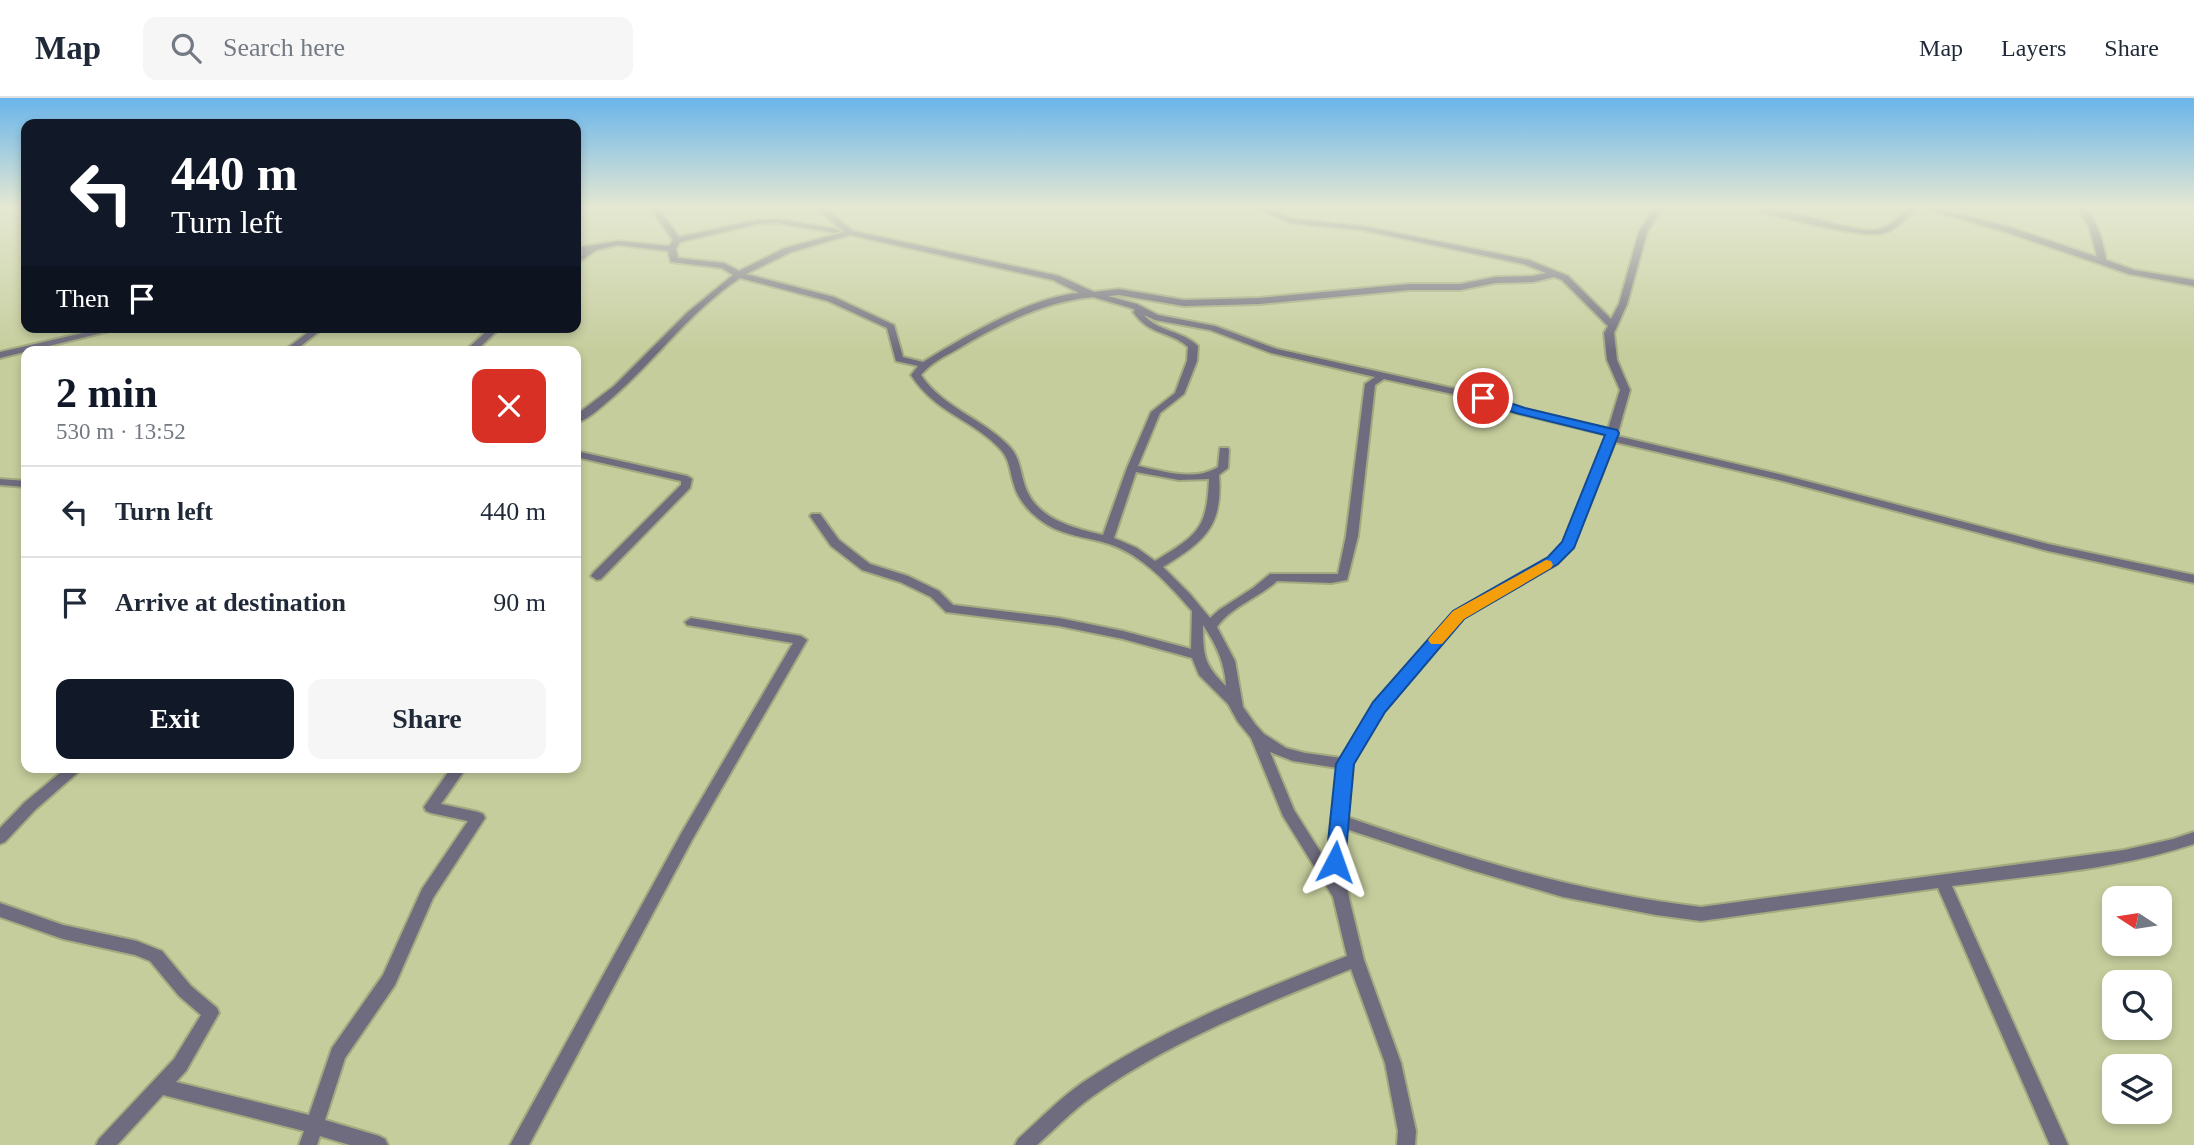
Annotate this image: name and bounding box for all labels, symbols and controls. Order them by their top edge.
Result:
search box [143,17,633,80]
icon: search [167,29,205,67]
text: Map [35,30,101,66]
text: Search here [223,33,345,62]
text: Map [1919,35,1963,61]
text: Layers [2001,35,2066,61]
text: Share [2104,35,2159,61]
text: 440 m [171,146,298,201]
icon: left [56,147,147,238]
text: Turn left [171,204,283,240]
icon: arrive [123,280,161,318]
text: Then [56,284,109,313]
pin [1453,368,1513,428]
button: close [472,369,546,443]
text: 2 min [56,370,158,416]
icon: arrive [1464,379,1502,417]
text: 530 m · 13:52 [56,419,186,444]
icon: left [56,493,94,531]
text: Turn left [115,497,213,526]
text: 440 m [480,497,546,526]
icon: arrive [56,584,94,622]
text: Arrive at destination [115,588,346,617]
text: 90 m [493,588,546,617]
button: Exit [56,679,294,759]
button: Share [308,679,546,759]
position arrow [1298,825,1372,899]
north arrow [2102,886,2172,956]
map controls [2102,886,2172,1124]
button: search [2102,970,2172,1040]
button: layers [2102,1054,2172,1124]

